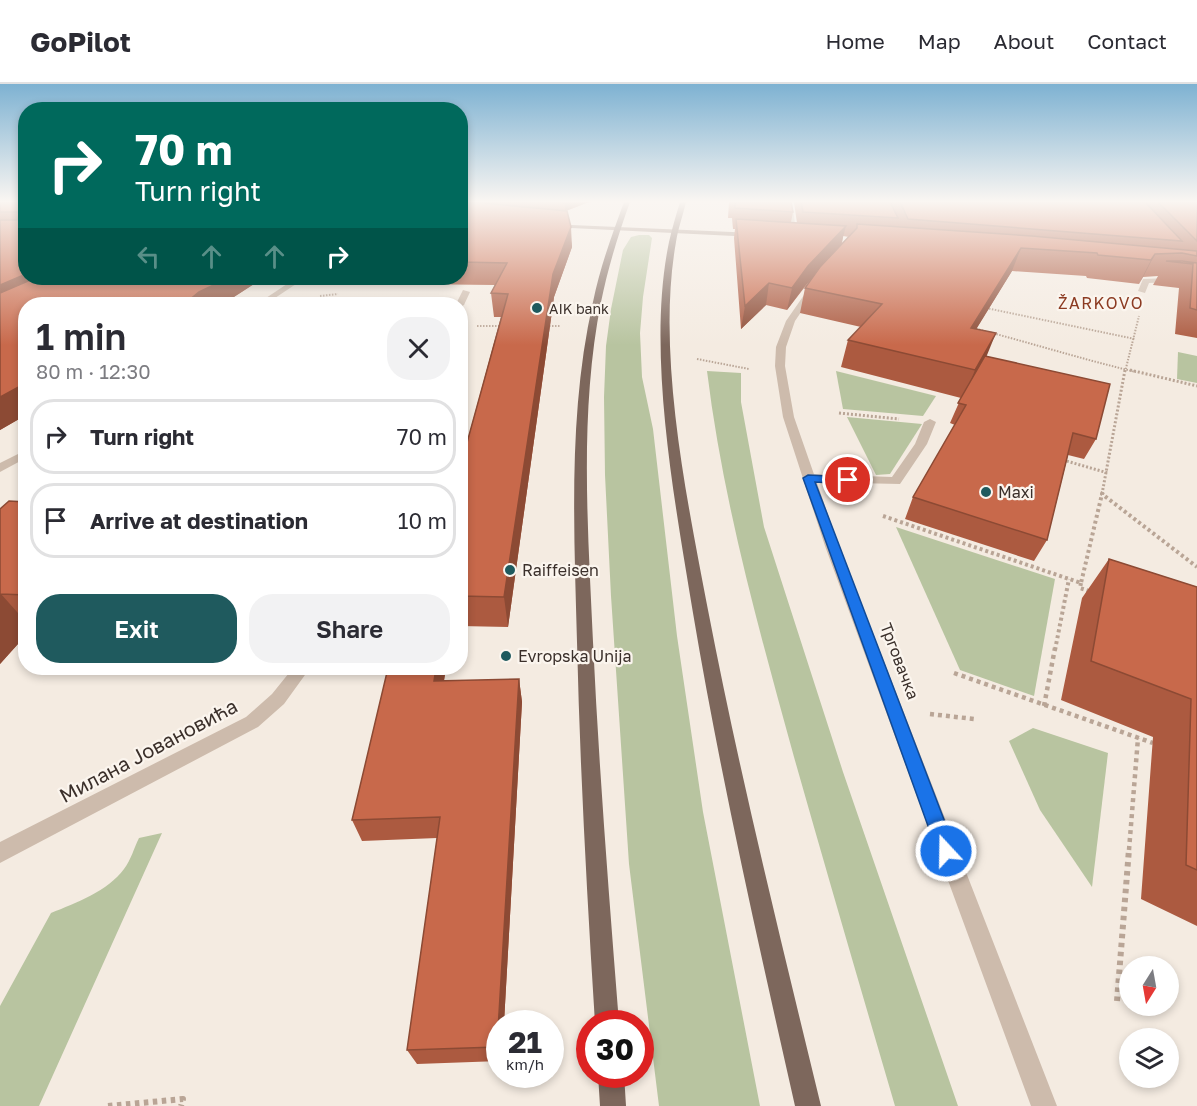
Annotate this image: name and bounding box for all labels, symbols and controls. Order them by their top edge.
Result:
text: GoPilot [30,25,131,58]
text: Home [825,28,885,54]
text: Map [918,28,961,54]
text: About [994,28,1054,54]
text: Contact [1087,28,1167,54]
text: 70 m [135,124,232,174]
icon: right [36,126,114,204]
text: Turn right [135,175,261,207]
icon: left [132,240,165,273]
icon: ahead [195,240,228,273]
icon: ahead [258,240,291,273]
icon: right [321,240,354,273]
district label: ŽARKOVO [1058,293,1144,313]
place label: AIK bank [549,300,609,317]
marker: AIK bank [530,301,544,315]
text: 1 min [36,315,126,358]
button: close [387,317,450,380]
text: 80 m · 12:30 [36,359,151,383]
icon: right [39,420,72,453]
text: Turn right [90,423,194,450]
text: 70 m [397,423,447,450]
pin [822,454,873,505]
icon: arrive [831,463,864,496]
place label: Maxi [998,482,1034,502]
marker: Maxi [979,485,993,499]
icon: arrive [39,504,72,537]
text: Arrive at destination [90,507,308,534]
text: 10 m [398,507,447,534]
place label: Raiffeisen [522,560,599,580]
marker: Raiffeisen [503,563,517,577]
button: Exit [36,594,237,663]
button: Share [249,594,450,663]
street label: Трговачка [876,620,924,702]
place label: Evropska Unija [518,646,632,666]
marker: Evropska Unija [499,649,513,663]
street label: Милана Јовановића [55,693,241,807]
position arrow [914,819,978,883]
north arrow [1119,956,1179,1016]
map controls [1119,956,1179,1088]
speed limit sign: 30 [576,1010,654,1088]
text: 21 [508,1024,542,1060]
button: layers [1119,1028,1179,1088]
text: km/h [506,1055,544,1073]

